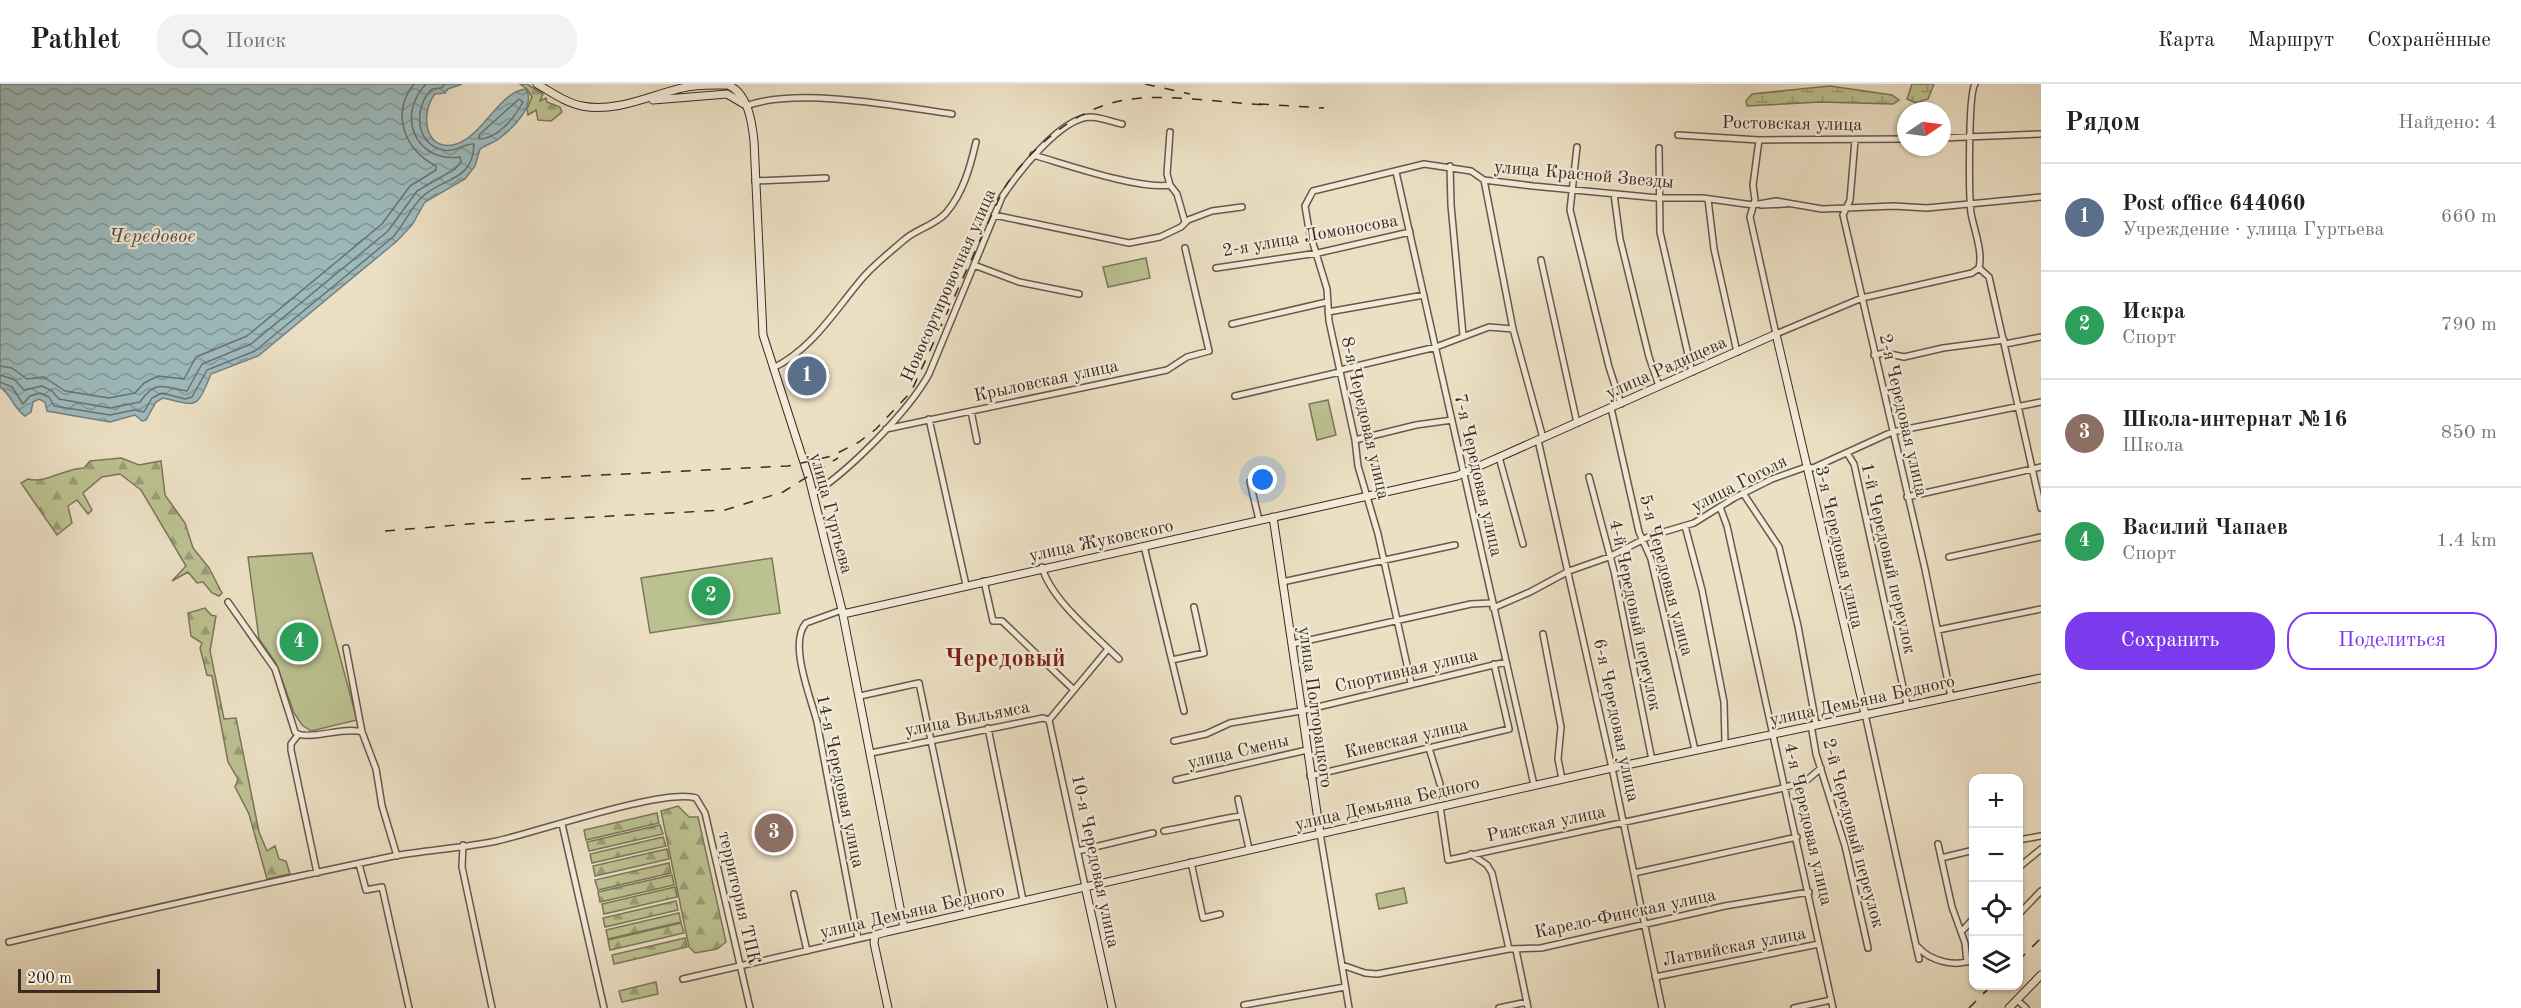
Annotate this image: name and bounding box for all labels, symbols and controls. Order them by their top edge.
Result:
search box [157,14,577,68]
icon: search [178,25,211,58]
text: Pathlet [30,27,121,55]
text: Поиск [226,30,286,52]
text: Карта [2158,30,2215,51]
text: Маршрут [2248,30,2334,51]
text: Сохранённые [2367,30,2491,51]
north arrow [1897,102,1951,156]
text: Рядом [2065,110,2140,136]
text: Найдено: 4 [2398,113,2497,133]
street label: Ростовская улица [1722,114,1862,134]
street label: улица Красной Звезды [1493,158,1675,192]
street label: Новосортировочная улица [898,186,1000,385]
text: Post office 644060 [2122,193,2306,215]
text: 1 [2079,207,2090,227]
text: 660 m [2441,207,2497,227]
street label: 2-я улица Ломоносова [1221,212,1399,260]
text: Учреждение · улица Гуртьева [2122,220,2384,240]
water label: Чередовое [109,227,195,247]
text: Искра [2122,301,2185,323]
text: 2 [2079,315,2090,335]
text: 790 m [2441,315,2497,335]
text: Спорт [2122,328,2176,348]
street label: 2-я Чередовая улица [1876,332,1931,498]
street label: улица Радищева [1603,333,1730,403]
street label: 8-я Чередовая улица [1338,335,1393,501]
pin: 1 [788,354,826,398]
street label: Крыловская улица [972,357,1120,405]
street label: 7-я Чередовая улица [1451,392,1506,558]
text: Школа-интернат №16 [2122,409,2347,431]
text: 3 [2079,423,2090,443]
text: 850 m [2441,423,2497,443]
text: Школа [2122,436,2184,456]
street label: улица Гуртьева [806,451,856,576]
street label: улица Гоголя [1689,452,1790,516]
street label: 1-й Чередовый переулок [1857,461,1919,655]
street label: 3-я Чередовая улица [1812,464,1867,630]
your location [1248,465,1277,494]
street label: 5-я Чередовая улица [1636,493,1696,658]
street label: улица Жуковского [1027,517,1175,565]
text: Василий Чапаев [2122,517,2288,539]
street label: 4-й Чередовый переулок [1606,518,1664,713]
text: 4 [2079,531,2090,551]
text: 1.4 km [2436,531,2497,551]
text: Спорт [2122,544,2176,564]
pin: 2 [692,574,730,618]
button: Сохранить [2065,612,2275,670]
button: Поделиться [2287,612,2497,670]
pin: 4 [280,620,318,664]
street label: улица Полторацкого [1295,625,1335,789]
street label: 6-я Чередовая улица [1590,637,1642,804]
street label: Спортивная улица [1333,646,1480,696]
district label: Чередовый [944,648,1066,672]
street label: улица Демьяна Бедного [1768,673,1957,729]
street label: 14-я Чередовая улица [813,693,867,870]
street label: улица Вильямса [903,698,1031,740]
street label: Киевская улица [1343,716,1470,762]
street label: улица Смены [1186,732,1291,772]
street label: 2-й Чередовый переулок [1819,737,1887,930]
street label: 4-я Чередовая улица [1781,741,1836,907]
street label: 10-я Чередовая улица [1068,773,1122,950]
street label: улица Демьяна Бедного [1293,774,1481,834]
map controls [1969,774,2023,990]
button: + [1969,774,2023,828]
street label: Рижская улица [1485,803,1607,845]
pin: 3 [754,810,794,855]
button: − [1969,828,2023,882]
street label: территория ТПК [715,830,763,967]
street label: улица Демьяна Бедного [818,882,1006,942]
button: locate [1969,882,2023,936]
street label: Карело-Финская улица [1533,886,1718,942]
street label: Латвийская улица [1661,924,1807,970]
button: layers [1969,936,2023,990]
scale bar [18,966,160,994]
text: 200 m [27,971,72,987]

